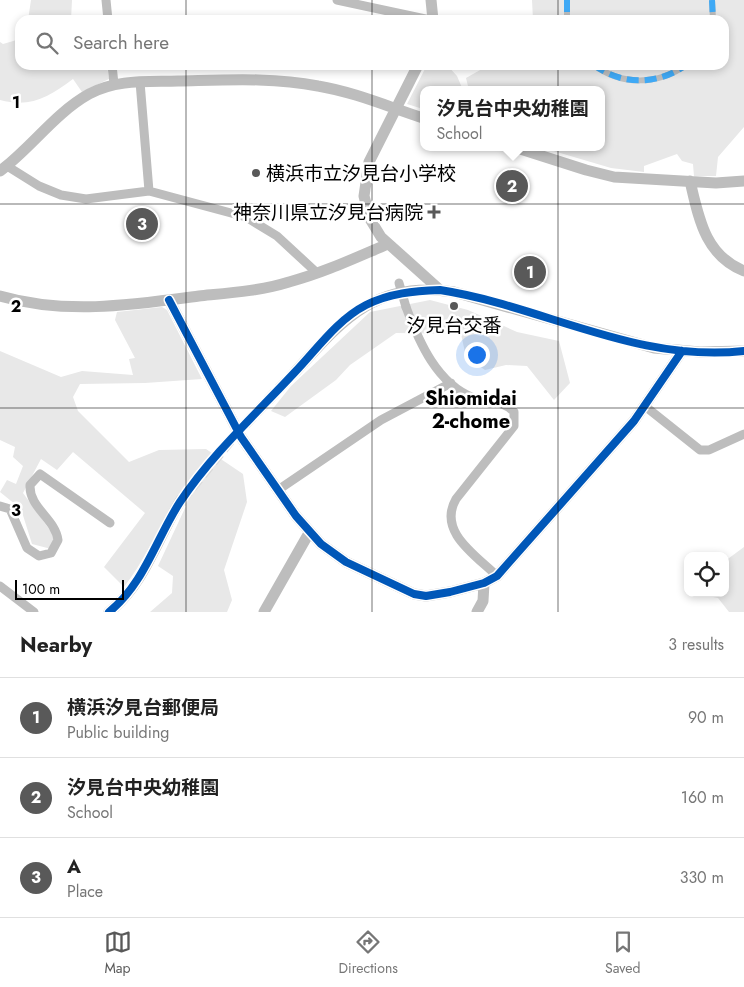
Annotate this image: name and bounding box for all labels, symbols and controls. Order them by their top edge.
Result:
search box [15,15,729,70]
icon: search [33,29,61,57]
text: Search here [73,29,169,56]
popup [420,86,605,151]
text: 1 [12,91,20,114]
text: 汐見台中央幼稚園 [436,95,589,122]
text: School [436,122,482,145]
place label: 横浜市立汐見台小学校 [266,160,456,187]
marker: 横浜市立汐見台小学校 [250,167,262,179]
pin: 2 [496,167,528,205]
place label: 神奈川県立汐見台病院 [233,199,423,226]
pin: 3 [126,205,158,243]
marker: 神奈川県立汐見台病院 [427,205,441,219]
pin: 1 [514,253,546,291]
text: 2 [11,295,21,318]
marker: 汐見台交番 [448,300,460,312]
place label: 汐見台交番 [406,312,502,339]
your location [464,342,490,368]
district label: Shiomidai 2-chome [425,384,517,436]
text: 3 [11,499,21,522]
map controls [684,552,729,597]
button: locate [684,552,729,597]
scale bar [15,577,124,600]
text: 100 m [22,579,60,599]
text: Nearby [20,630,92,660]
text: 3 results [668,633,724,656]
text: 横浜汐見台郵便局 [67,694,219,721]
text: 1 [32,706,40,729]
text: 90 m [688,706,724,729]
text: Public building [67,721,169,744]
text: 汐見台中央幼稚園 [67,774,219,801]
text: 2 [31,786,41,809]
text: 160 m [681,786,724,809]
text: School [67,801,113,824]
text: A [67,853,81,880]
text: 3 [31,866,41,889]
text: 330 m [680,866,724,889]
text: Place [67,880,103,903]
tab: Map [104,928,132,978]
tab: Directions [339,928,398,978]
tab: Saved [605,928,640,978]

